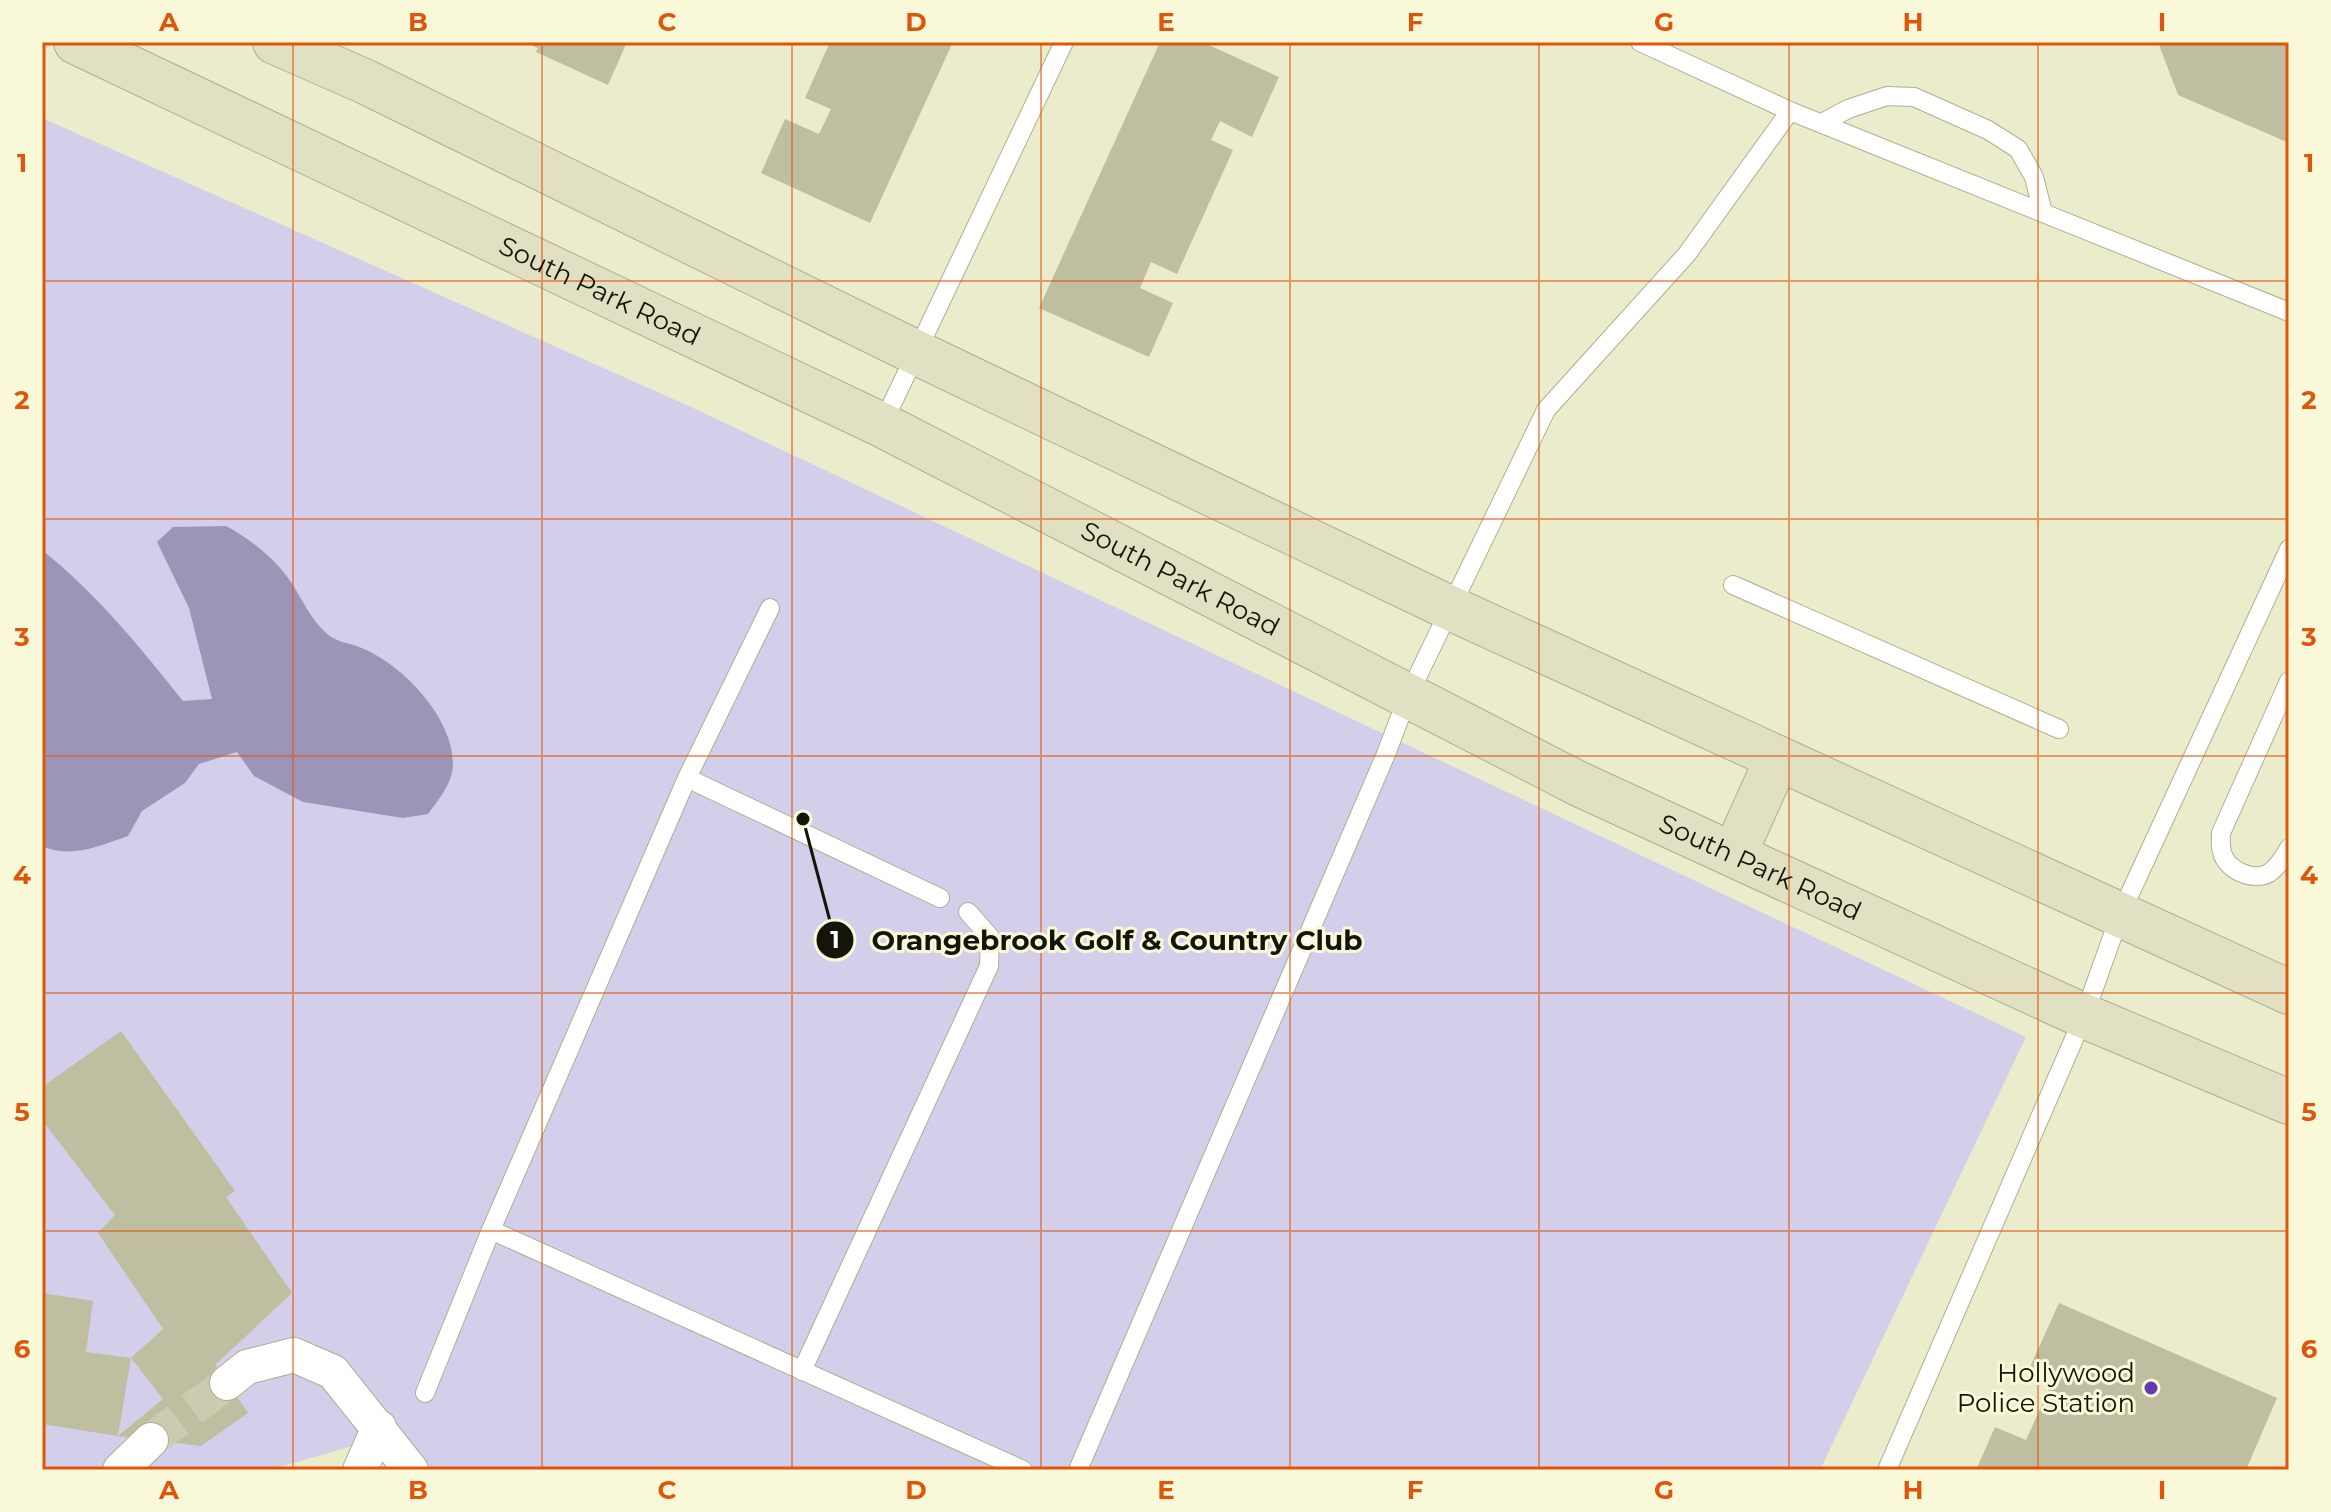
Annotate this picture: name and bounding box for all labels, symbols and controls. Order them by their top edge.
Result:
text: A [158,6,180,38]
text: B [408,6,428,38]
text: C [658,6,677,38]
text: D [905,6,927,38]
text: E [1157,6,1175,38]
text: F [1407,6,1423,38]
text: G [1654,6,1674,38]
text: H [1902,6,1924,38]
text: I [2158,6,2166,38]
text: 1 [17,147,27,179]
text: 1 [2304,147,2314,179]
street label: South Park Road [494,229,706,352]
text: 2 [14,384,30,416]
text: 2 [2301,384,2317,416]
street label: South Park Road [1076,514,1285,643]
text: 3 [13,621,30,653]
text: 3 [2300,621,2317,653]
street label: South Park Road [1654,807,1867,928]
text: 4 [13,859,31,891]
text: 4 [2300,859,2318,891]
callout: Orangebrook Golf & Country Club [815,914,1378,966]
text: Orangebrook Golf & Country Club [872,923,1362,957]
text: 1 [830,925,840,954]
text: 5 [14,1096,30,1128]
text: 5 [2301,1096,2317,1128]
text: 6 [14,1333,31,1365]
text: 6 [2301,1333,2318,1365]
place label: Hollywood Police Station [1957,1357,2135,1419]
marker: Hollywood Police Station [2142,1379,2160,1397]
text: A [158,1474,180,1506]
text: B [408,1474,428,1506]
text: C [658,1474,677,1506]
text: D [905,1474,927,1506]
text: E [1157,1474,1175,1506]
text: F [1407,1474,1423,1506]
text: G [1654,1474,1674,1506]
text: H [1902,1474,1924,1506]
text: I [2158,1474,2166,1506]

